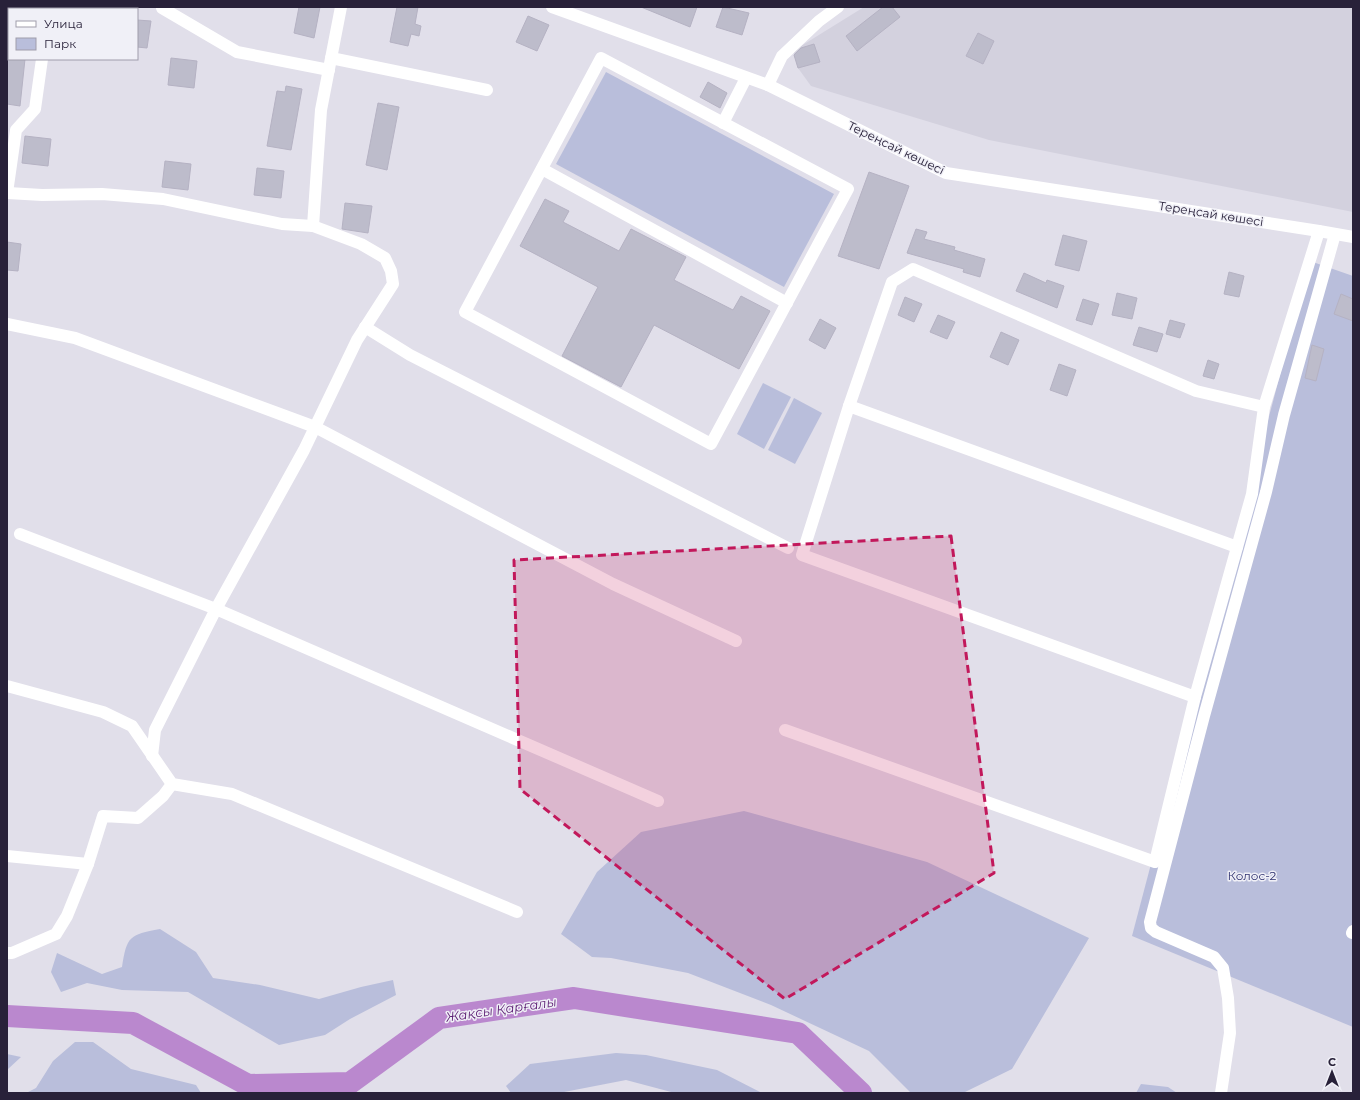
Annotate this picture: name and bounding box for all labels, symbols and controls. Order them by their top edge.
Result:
legend [8,8,138,60]
text: Улица [44,16,83,31]
text: Парк [44,36,76,51]
street label: Тереңсай көшесі [845,118,947,178]
street label: Тереңсай көшесі [1158,198,1265,229]
park label: Колос-2 [1228,868,1277,883]
water label: Жақсы Қарғалы [444,993,557,1025]
north arrow [1312,1052,1352,1092]
text: С [1328,1055,1336,1069]

